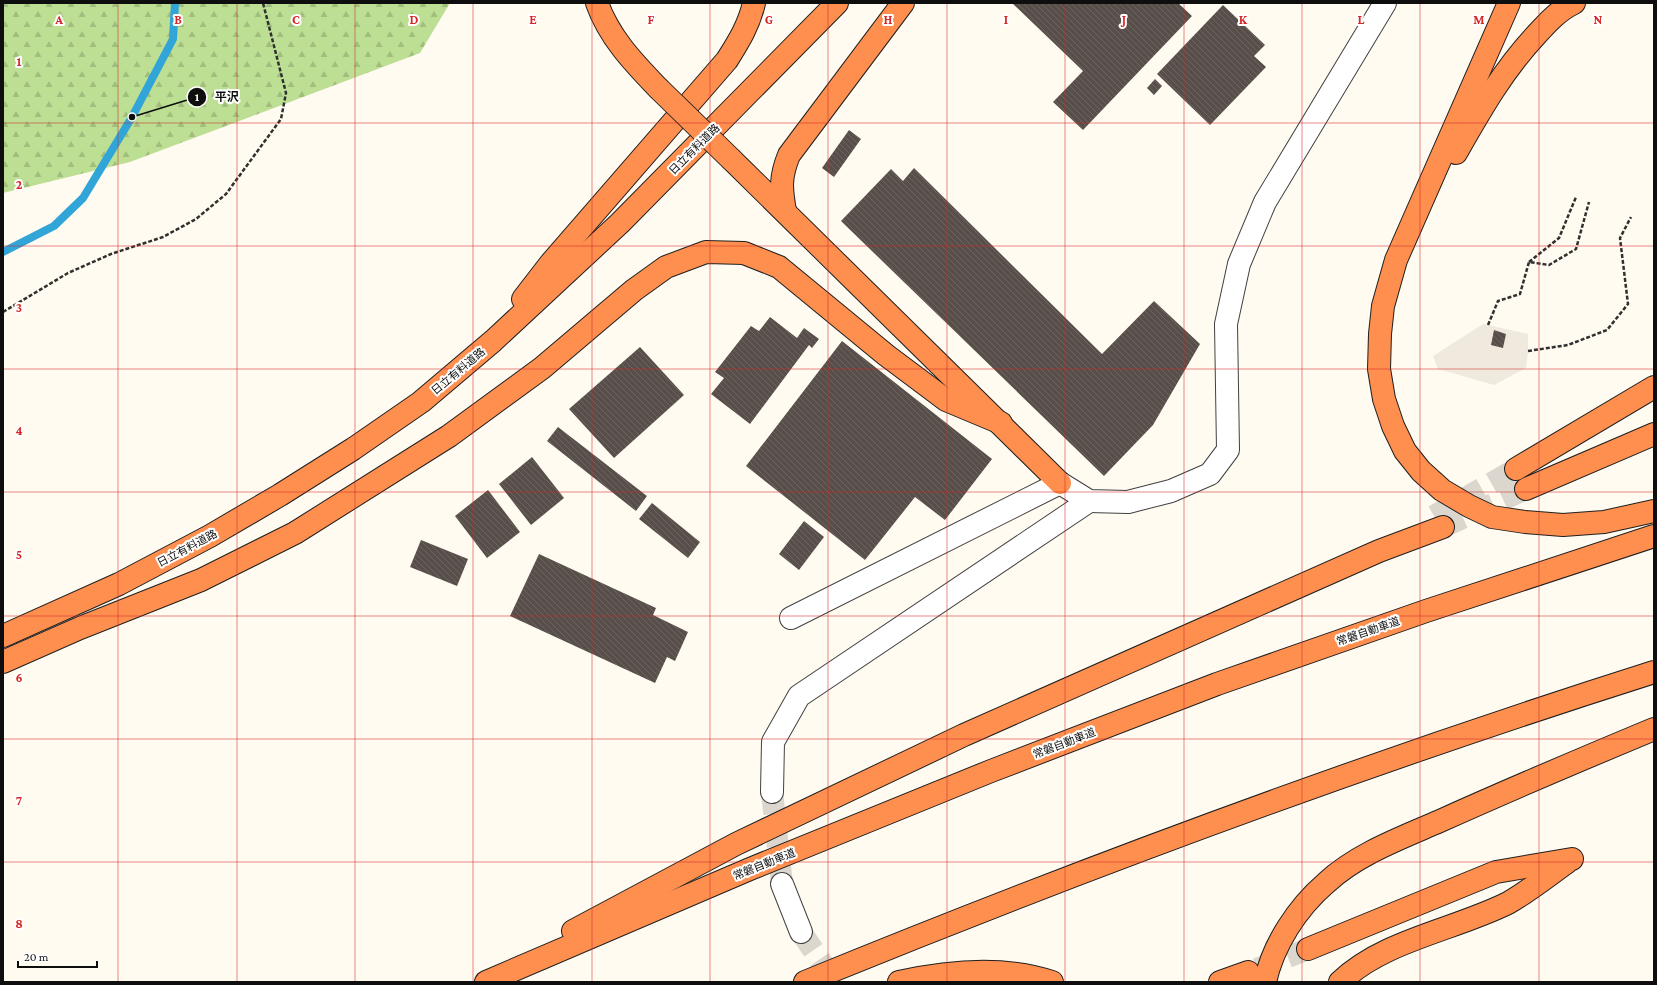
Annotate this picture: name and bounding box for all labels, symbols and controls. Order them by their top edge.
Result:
text: A [54,12,63,27]
text: B [174,12,182,27]
text: C [292,12,300,27]
text: D [410,12,419,27]
text: E [529,12,537,27]
text: F [648,12,655,27]
text: G [765,12,773,27]
text: H [884,12,893,27]
text: I [1004,12,1008,27]
text: J [1120,12,1126,27]
text: K [1239,12,1248,27]
text: L [1358,12,1365,27]
text: M [1473,12,1485,27]
text: N [1594,12,1603,27]
text: 1 [17,54,22,69]
callout: 平沢 [187,85,247,109]
text: 1 [195,90,200,104]
text: 平沢 [215,90,239,104]
street label: 日立有料道路 [666,121,722,177]
text: 2 [16,177,23,192]
text: 3 [16,300,22,315]
street label: 日立有料道路 [429,345,487,397]
text: 4 [15,423,23,438]
street label: 日立有料道路 [155,527,219,569]
text: 5 [16,547,22,562]
street label: 常磐自動車道 [1335,615,1401,647]
text: 6 [15,670,23,685]
street label: 常磐自動車道 [1031,726,1097,760]
text: 7 [16,793,22,808]
street label: 常磐自動車道 [731,846,797,882]
text: 8 [15,916,23,931]
scale bar [18,943,97,969]
text: 20 m [24,950,49,964]

